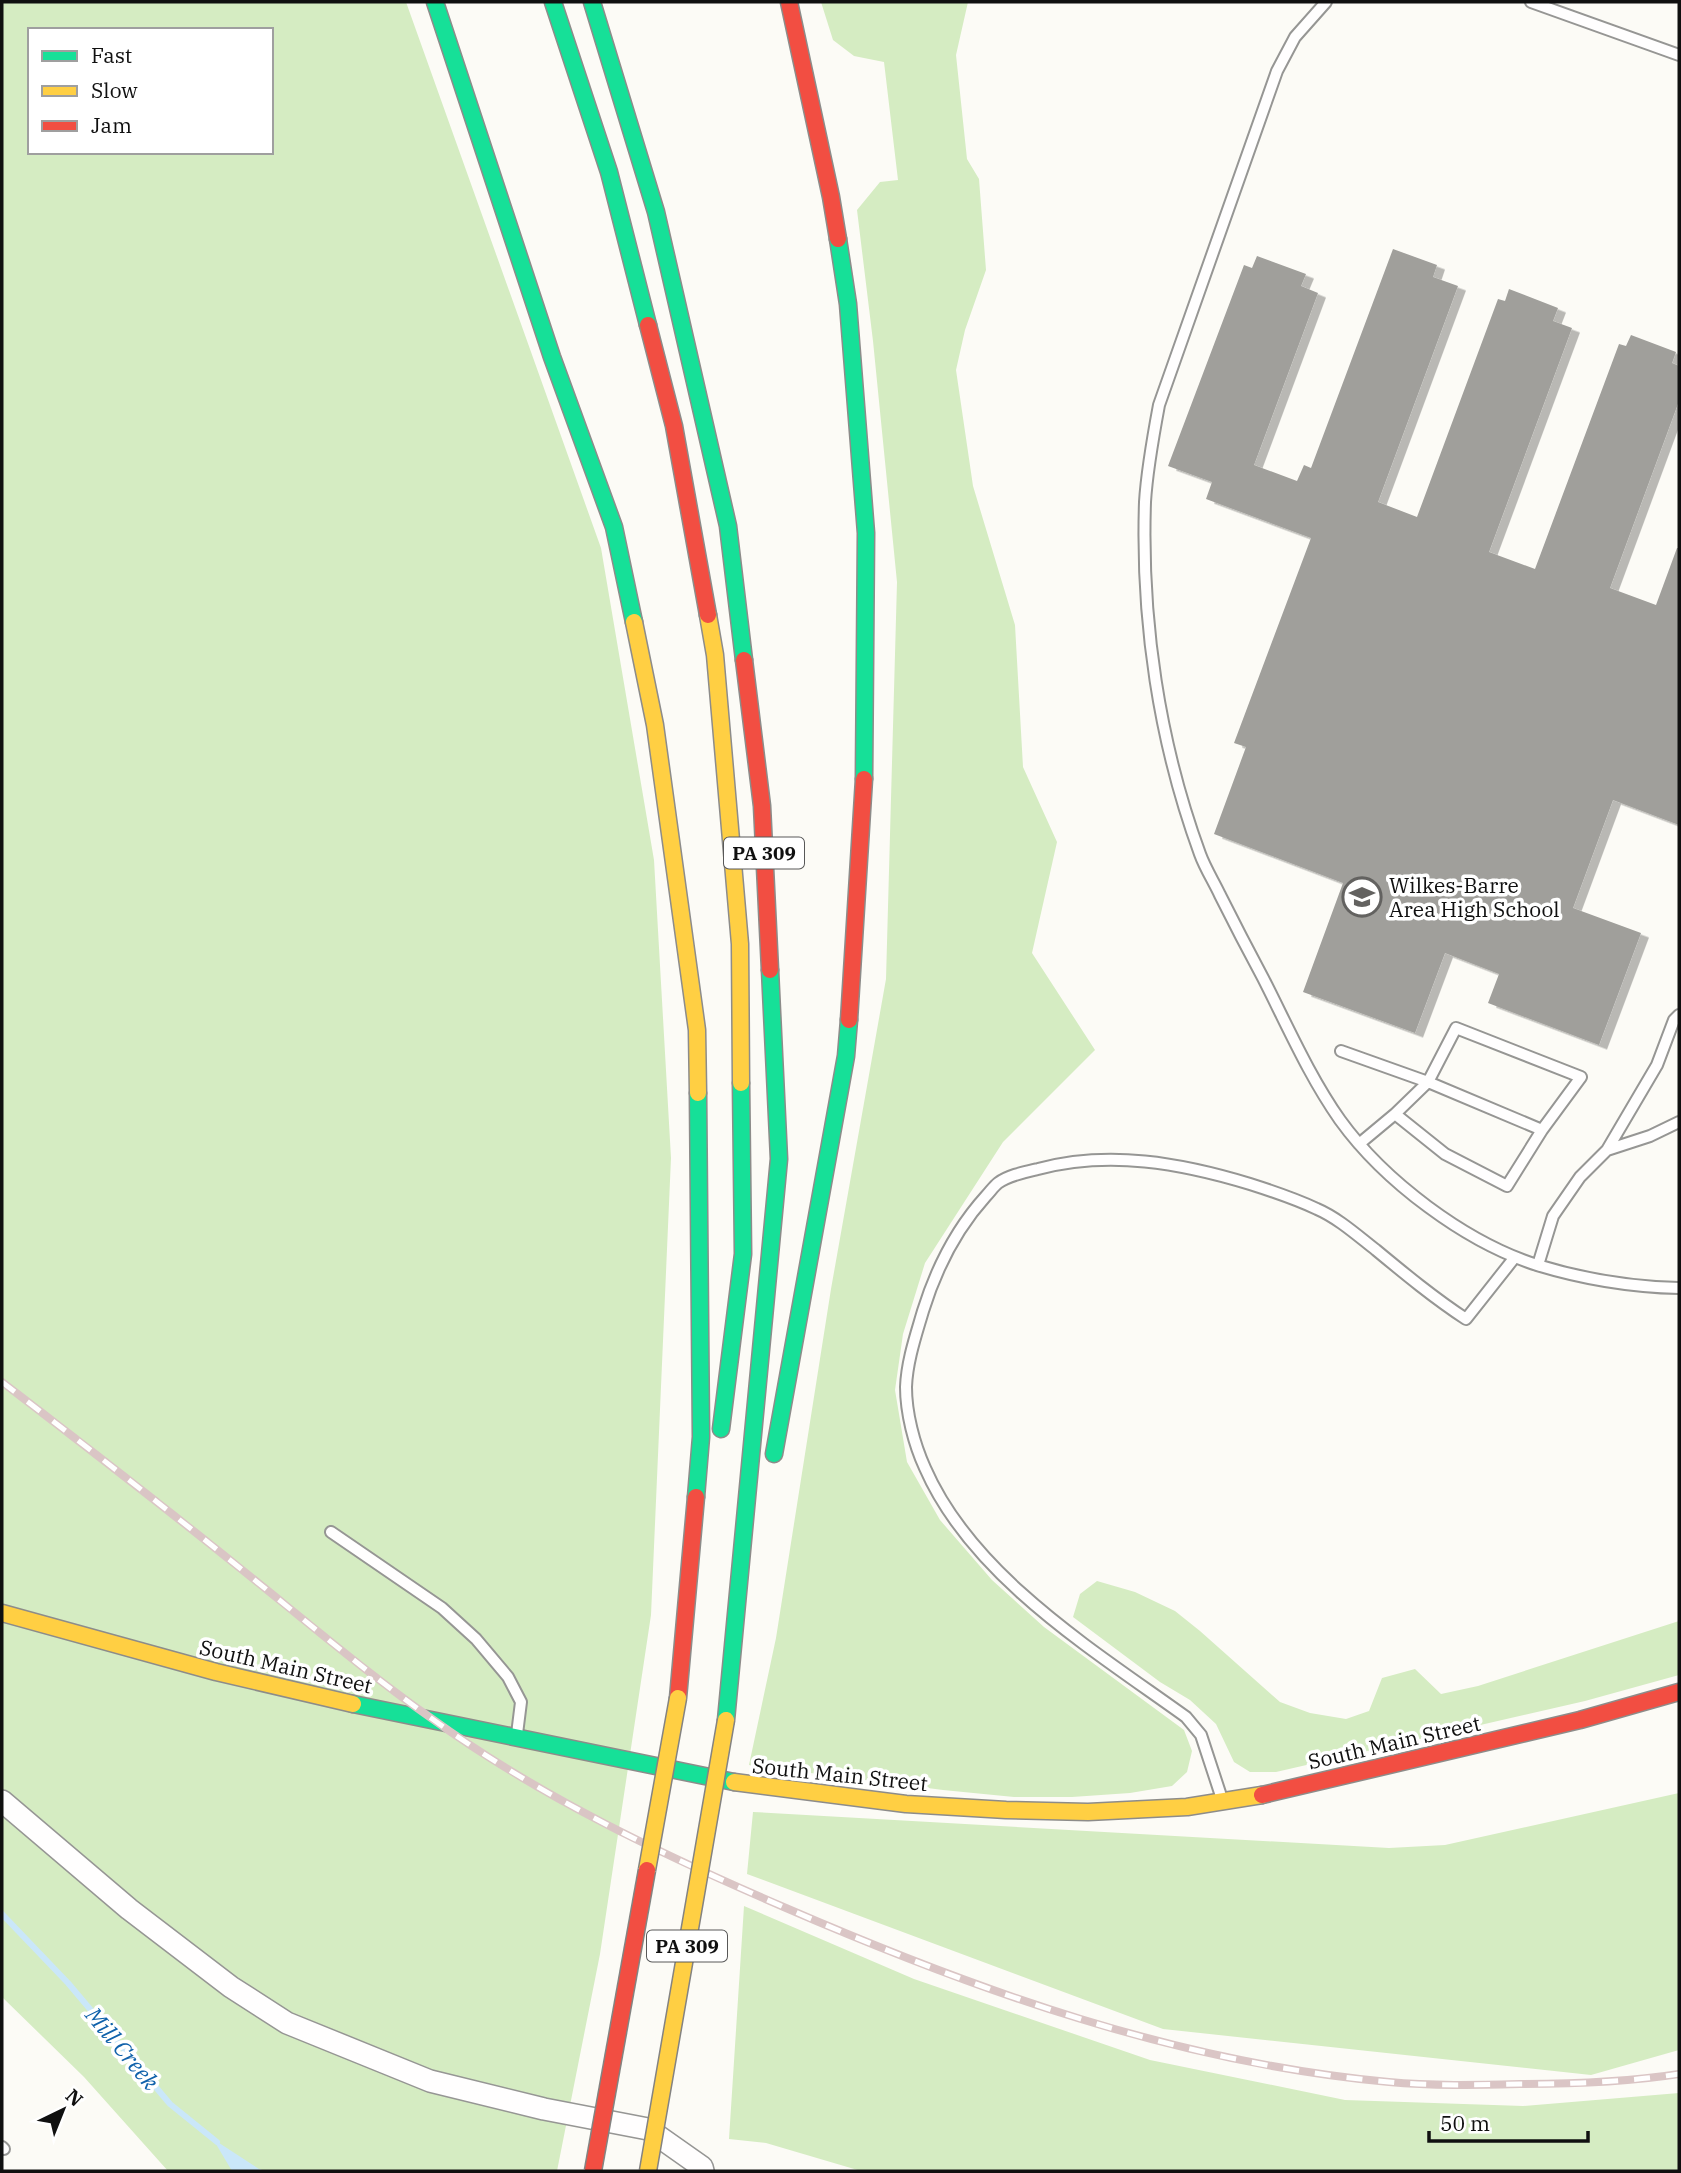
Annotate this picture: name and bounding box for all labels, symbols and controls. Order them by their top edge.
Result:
legend [28,28,273,154]
text: Fast [91,41,132,69]
text: Slow [91,76,138,104]
text: Jam [91,111,132,139]
road number: PA 309 [724,838,804,868]
place label: Wilkes-Barre Area High School [1389,871,1560,923]
school or university icon: Wilkes-Barre Area High School [1341,876,1383,918]
street label: South Main Street [197,1633,375,1699]
street label: South Main Street [1305,1709,1483,1775]
street label: South Main Street [751,1751,929,1797]
road number: PA 309 [647,1930,727,1962]
water label: Mill Creek [79,2000,167,2096]
north arrow [28,2075,98,2145]
text: N [61,2084,88,2111]
scale bar [1429,2100,1588,2144]
text: 50 m [1440,2109,1490,2137]

